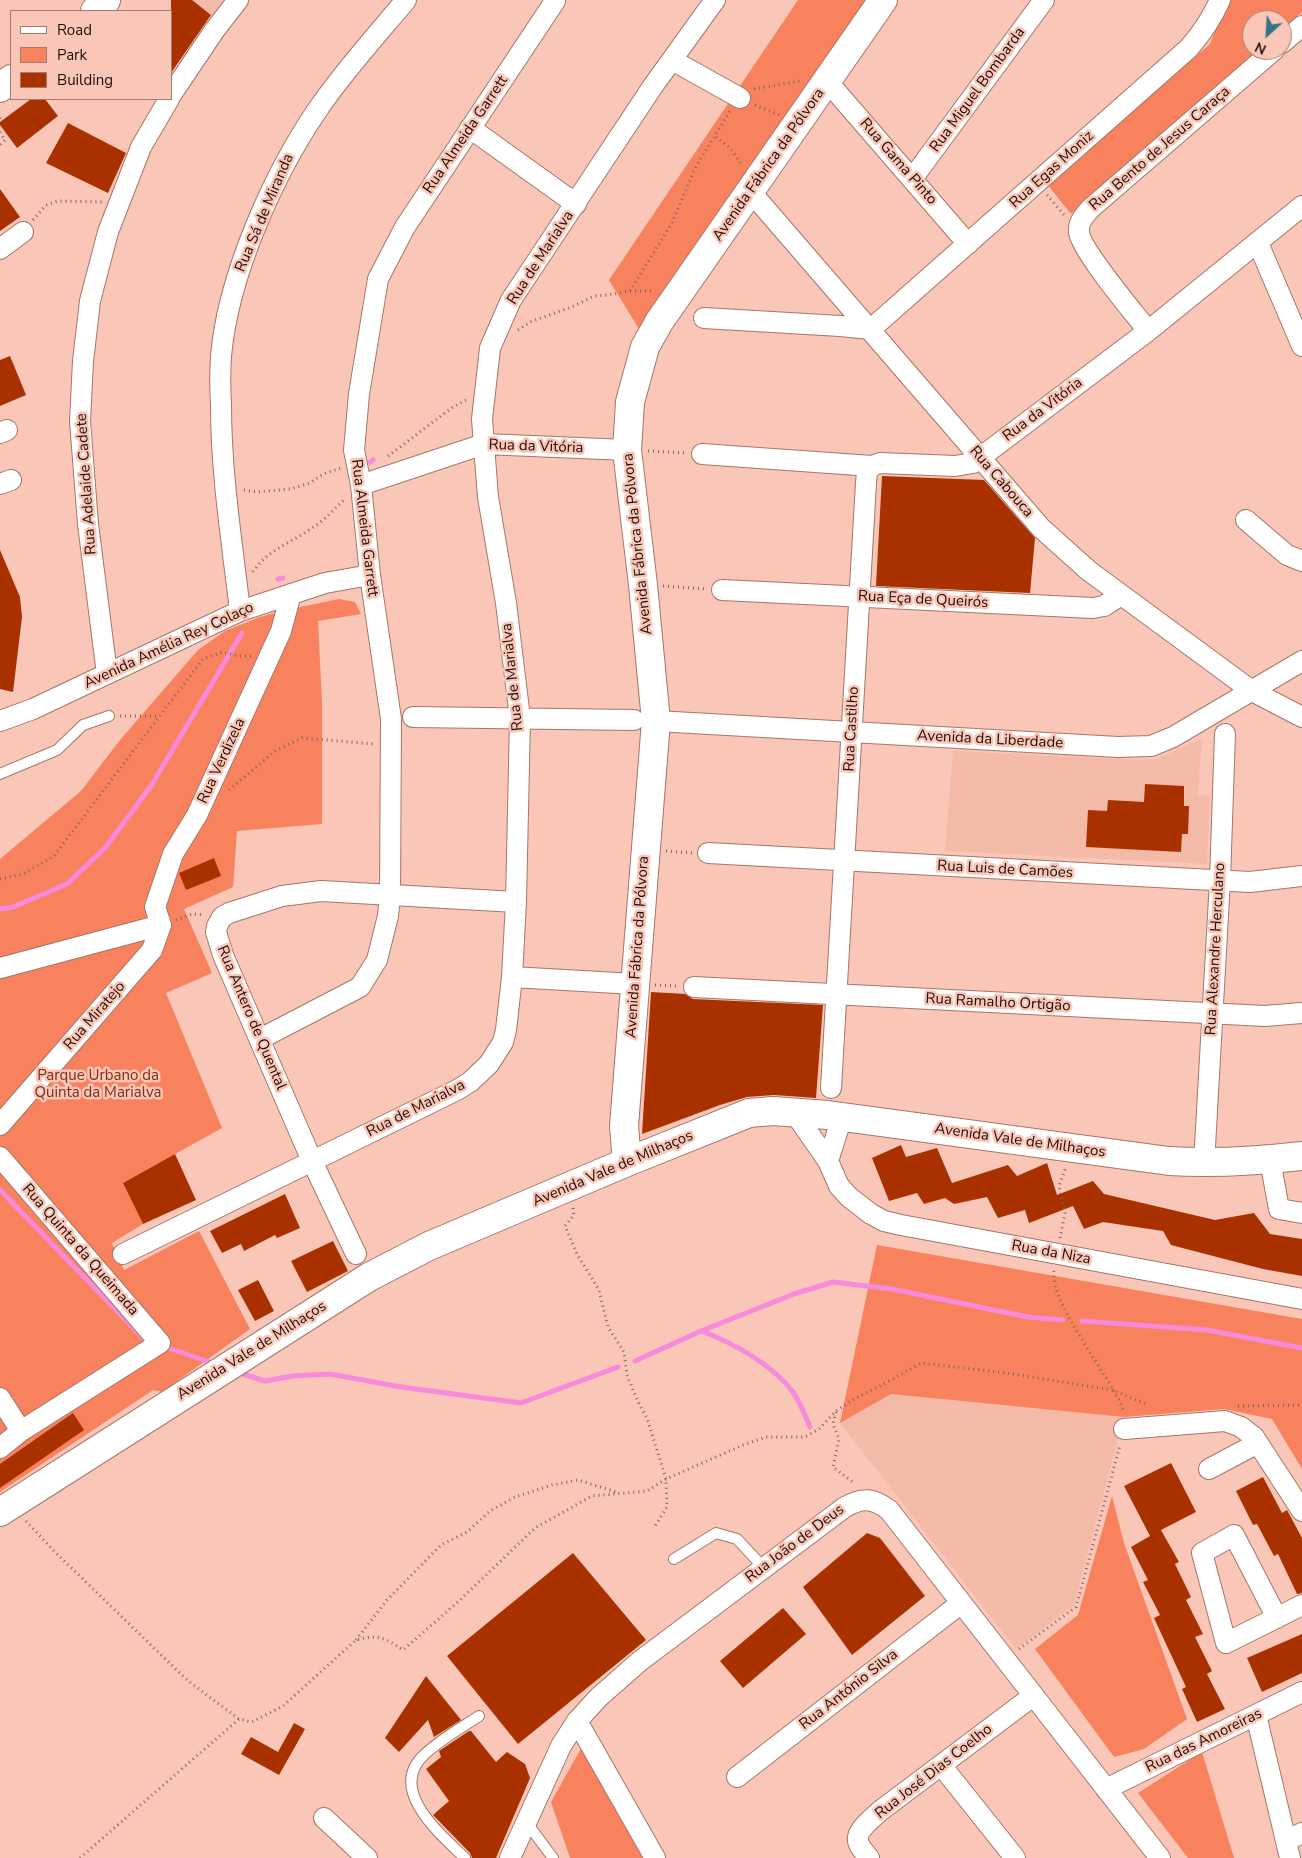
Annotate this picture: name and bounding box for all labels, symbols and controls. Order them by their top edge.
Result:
legend [10,10,172,100]
north arrow [1242,10,1292,60]
text: Road [57,20,92,40]
street label: Rua Miguel Bombarda [927,24,1029,156]
text: N [1252,37,1270,59]
text: Park [57,45,87,65]
text: Building [57,70,113,90]
street label: Rua Almeida Garrett [420,73,512,197]
street label: Rua Bento de Jesus Caraça [1086,83,1234,215]
street label: Avenida Fábrica da Pólvora [709,85,829,245]
street label: Rua Gama Pinto [856,115,940,209]
street label: Rua Egas Moniz [1006,128,1098,212]
street label: Rua Sá de Miranda [232,151,298,275]
street label: Rua de Marialva [504,208,578,308]
street label: Rua da Vitória [1000,374,1086,446]
street label: Rua Adelaide Cadete [73,413,101,555]
street label: Rua da Vitória [488,436,584,458]
street label: Rua Cabouca [965,443,1037,521]
street label: Avenida Fábrica da Pólvora [620,452,656,636]
street label: Rua Almeida Garrett [347,458,381,598]
street label: Rua Eça de Queirós [857,588,989,612]
street label: Avenida Amélia Rey Colaço [81,599,257,693]
street label: Rua de Marialva [498,622,528,732]
street label: Rua Castilho [841,686,863,772]
street label: Rua Verdizela [194,715,250,807]
street label: Avenida da Liberdade [916,727,1064,753]
street label: Avenida Fábrica da Pólvora [623,855,653,1039]
street label: Rua Luis de Camões [937,857,1073,883]
street label: Rua Alexandre Herculano [1202,862,1230,1036]
street label: Rua Antero de Quental [212,943,290,1093]
street label: Rua Miratejo [60,978,130,1054]
street label: Rua Ramalho Ortigão [925,990,1071,1016]
park label: Parque Urbano da Quinta da Marialva [35,1067,161,1102]
street label: Rua de Marialva [364,1076,468,1142]
street label: Avenida Vale de Milhaços [933,1120,1107,1162]
street label: Avenida Vale de Milhaços [530,1127,696,1211]
street label: Rua Quinta da Queimada [18,1180,142,1320]
street label: Rua da Niza [1010,1237,1092,1269]
street label: Avenida Vale de Milhaços [174,1298,330,1404]
street label: Rua João de Deus [742,1501,848,1587]
street label: Rua António Silva [796,1646,902,1734]
street label: Rua das Amoreiras [1143,1705,1265,1777]
street label: Rua José Dias Coelho [872,1721,996,1823]

